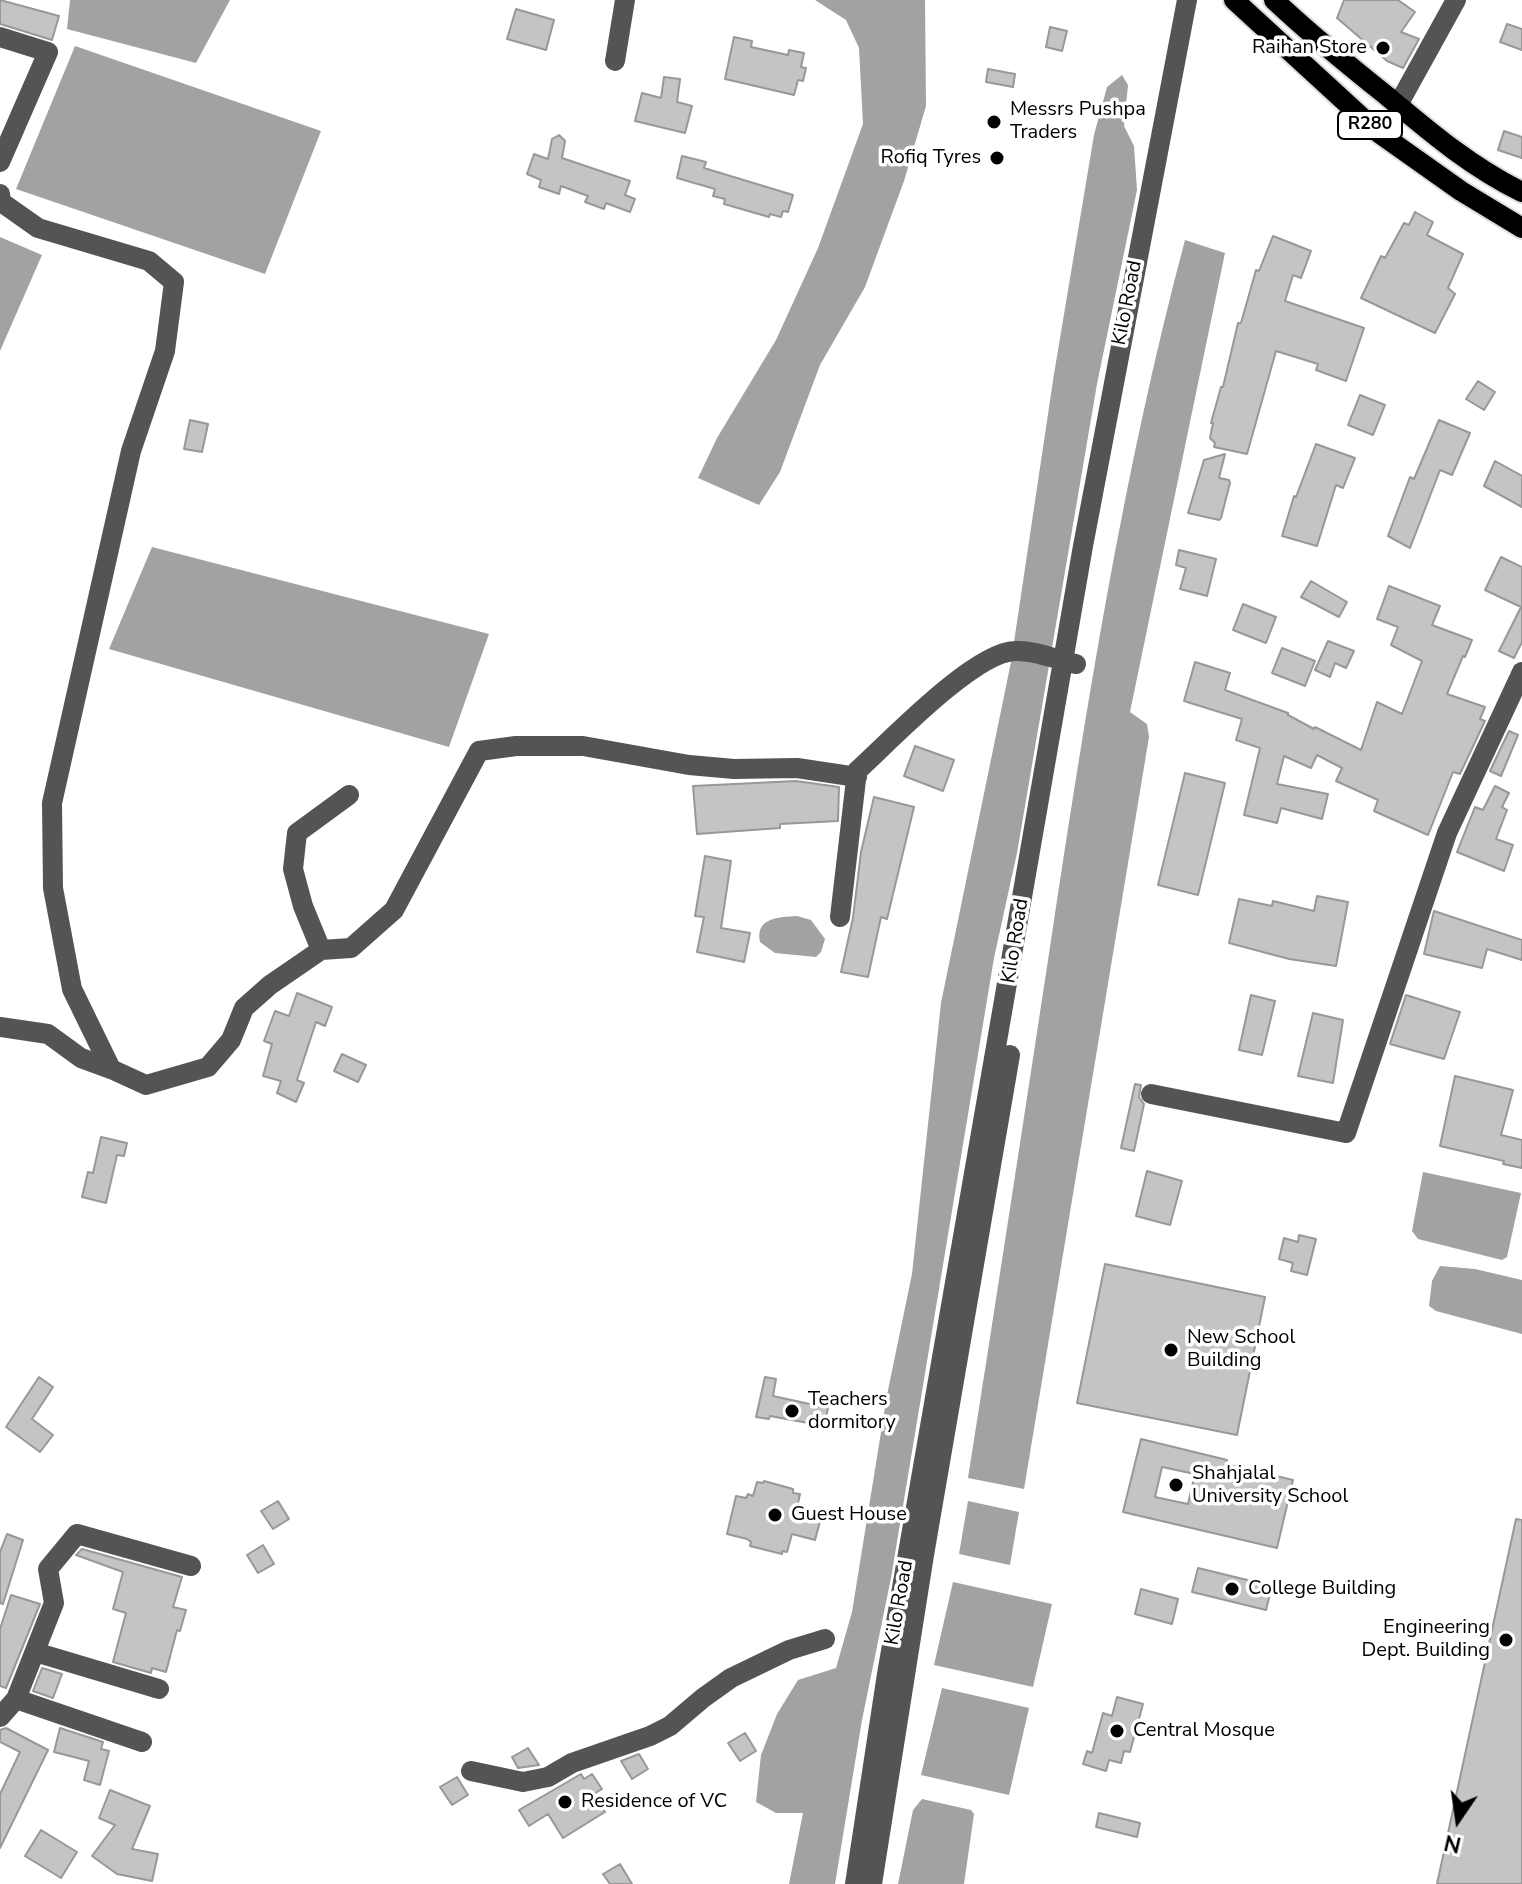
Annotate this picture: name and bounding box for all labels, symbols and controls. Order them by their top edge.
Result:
place label: Raihan Store [1252,36,1367,60]
marker: Raihan Store [1374,39,1392,57]
place label: Messrs Pushpa Traders [1010,98,1146,145]
road number: R280 [1338,111,1402,139]
marker: Messrs Pushpa Traders [985,113,1003,131]
place label: Rofiq Tyres [881,146,981,170]
marker: Rofiq Tyres [988,149,1006,167]
street label: Kilo Road [1108,259,1148,347]
street label: Kilo Road [997,897,1035,985]
place label: New School Building [1187,1326,1295,1373]
marker: New School Building [1162,1341,1180,1359]
place label: Teachers dormitory [808,1388,896,1435]
marker: Teachers dormitory [783,1402,801,1420]
place label: Shahjalal University School [1192,1462,1348,1509]
marker: Shahjalal University School [1167,1476,1185,1494]
place label: Guest House [791,1503,907,1527]
marker: Guest House [766,1506,784,1524]
street label: Kilo Road [881,1559,919,1647]
place label: College Building [1248,1577,1396,1601]
marker: College Building [1223,1580,1241,1598]
place label: Engineering Dept. Building [1361,1616,1490,1663]
marker: Engineering Dept. Building [1497,1631,1515,1649]
place label: Central Mosque [1133,1719,1275,1743]
marker: Central Mosque [1108,1722,1126,1740]
north arrow [1418,1780,1498,1860]
place label: Residence of VC [581,1790,727,1814]
marker: Residence of VC [556,1793,574,1811]
text: N [1441,1827,1464,1860]

